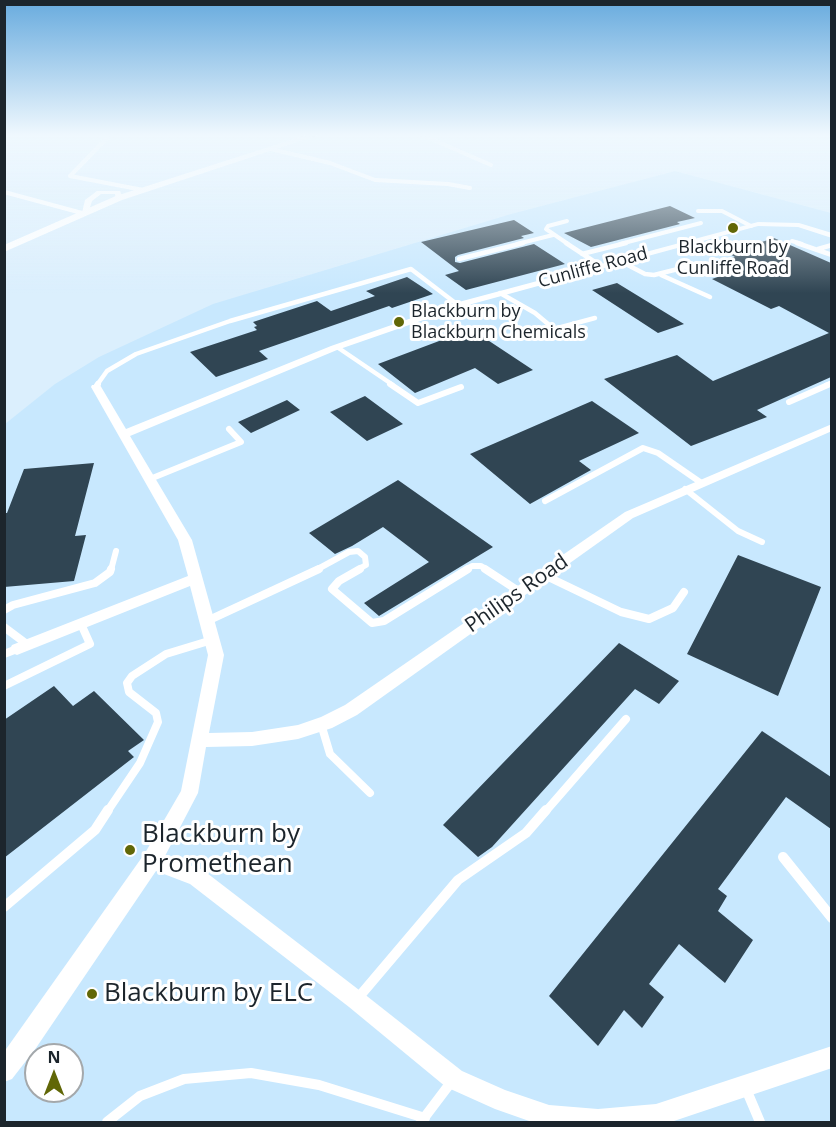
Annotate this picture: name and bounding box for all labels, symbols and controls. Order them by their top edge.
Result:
marker: Blackburn by Cunliffe Road [726,221,740,235]
place label: Blackburn by Cunliffe Road [677,237,789,280]
street label: Cunliffe Road [536,243,650,293]
place label: Blackburn by Blackburn Chemicals [411,301,586,344]
marker: Blackburn by Blackburn Chemicals [392,315,406,329]
street label: Philips Road [461,549,573,639]
place label: Blackburn by Promethean [142,819,300,880]
marker: Blackburn by Promethean [123,843,137,857]
place label: Blackburn by ELC [104,978,313,1010]
marker: Blackburn by ELC [85,987,99,1001]
north arrow [24,1043,84,1103]
text: N [47,1046,61,1068]

